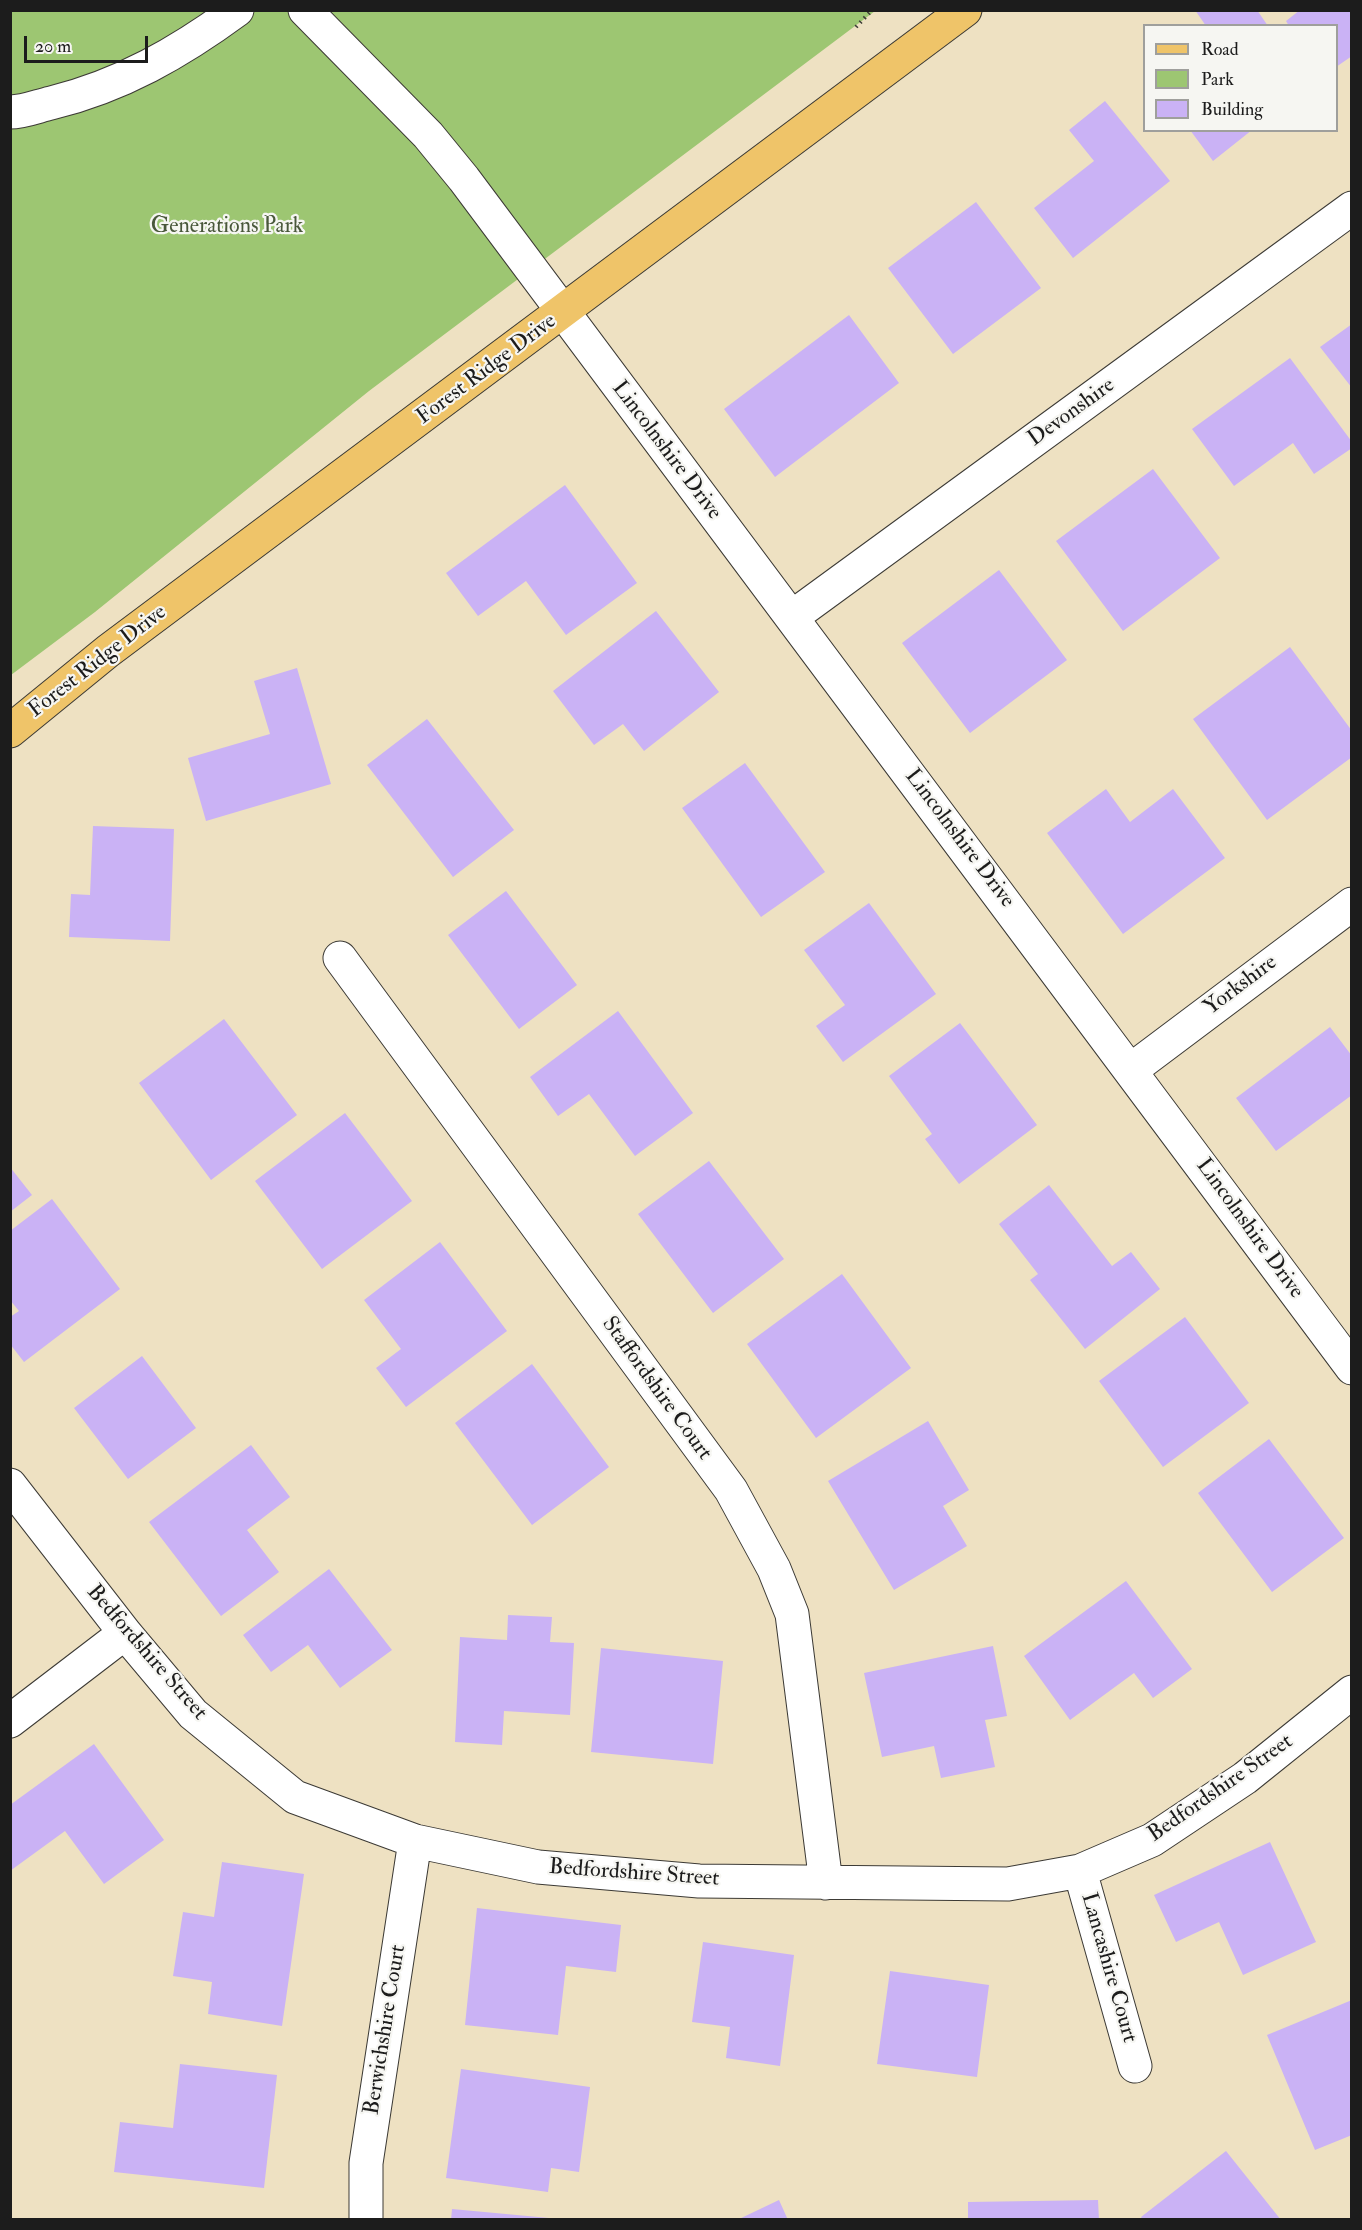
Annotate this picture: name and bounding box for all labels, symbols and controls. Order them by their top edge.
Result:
scale bar [27,24,152,62]
legend [1143,24,1338,132]
text: 20 m [35,35,71,58]
text: Road [1201,38,1239,61]
text: Park [1201,68,1234,91]
text: Building [1201,98,1263,121]
park label: Generations Park [151,214,303,240]
street label: Forest Ridge Drive [412,309,562,431]
street label: Devonshire [1024,373,1120,453]
street label: Lincolnshire Drive [605,377,727,525]
street label: Forest Ridge Drive [24,600,172,724]
street label: Lincolnshire Drive [898,765,1020,913]
street label: Yorkshire [1199,950,1283,1022]
street label: Lincolnshire Drive [1189,1154,1309,1304]
street label: Staffordshire Court [595,1312,717,1466]
street label: Bedfordshire Street [80,1580,212,1726]
street label: Bedfordshire Street [1143,1729,1299,1849]
street label: Bedfordshire Street [548,1855,720,1893]
street label: Lancashire Court [1074,1890,1142,2046]
street label: Berwichshire Court [360,1943,412,2117]

